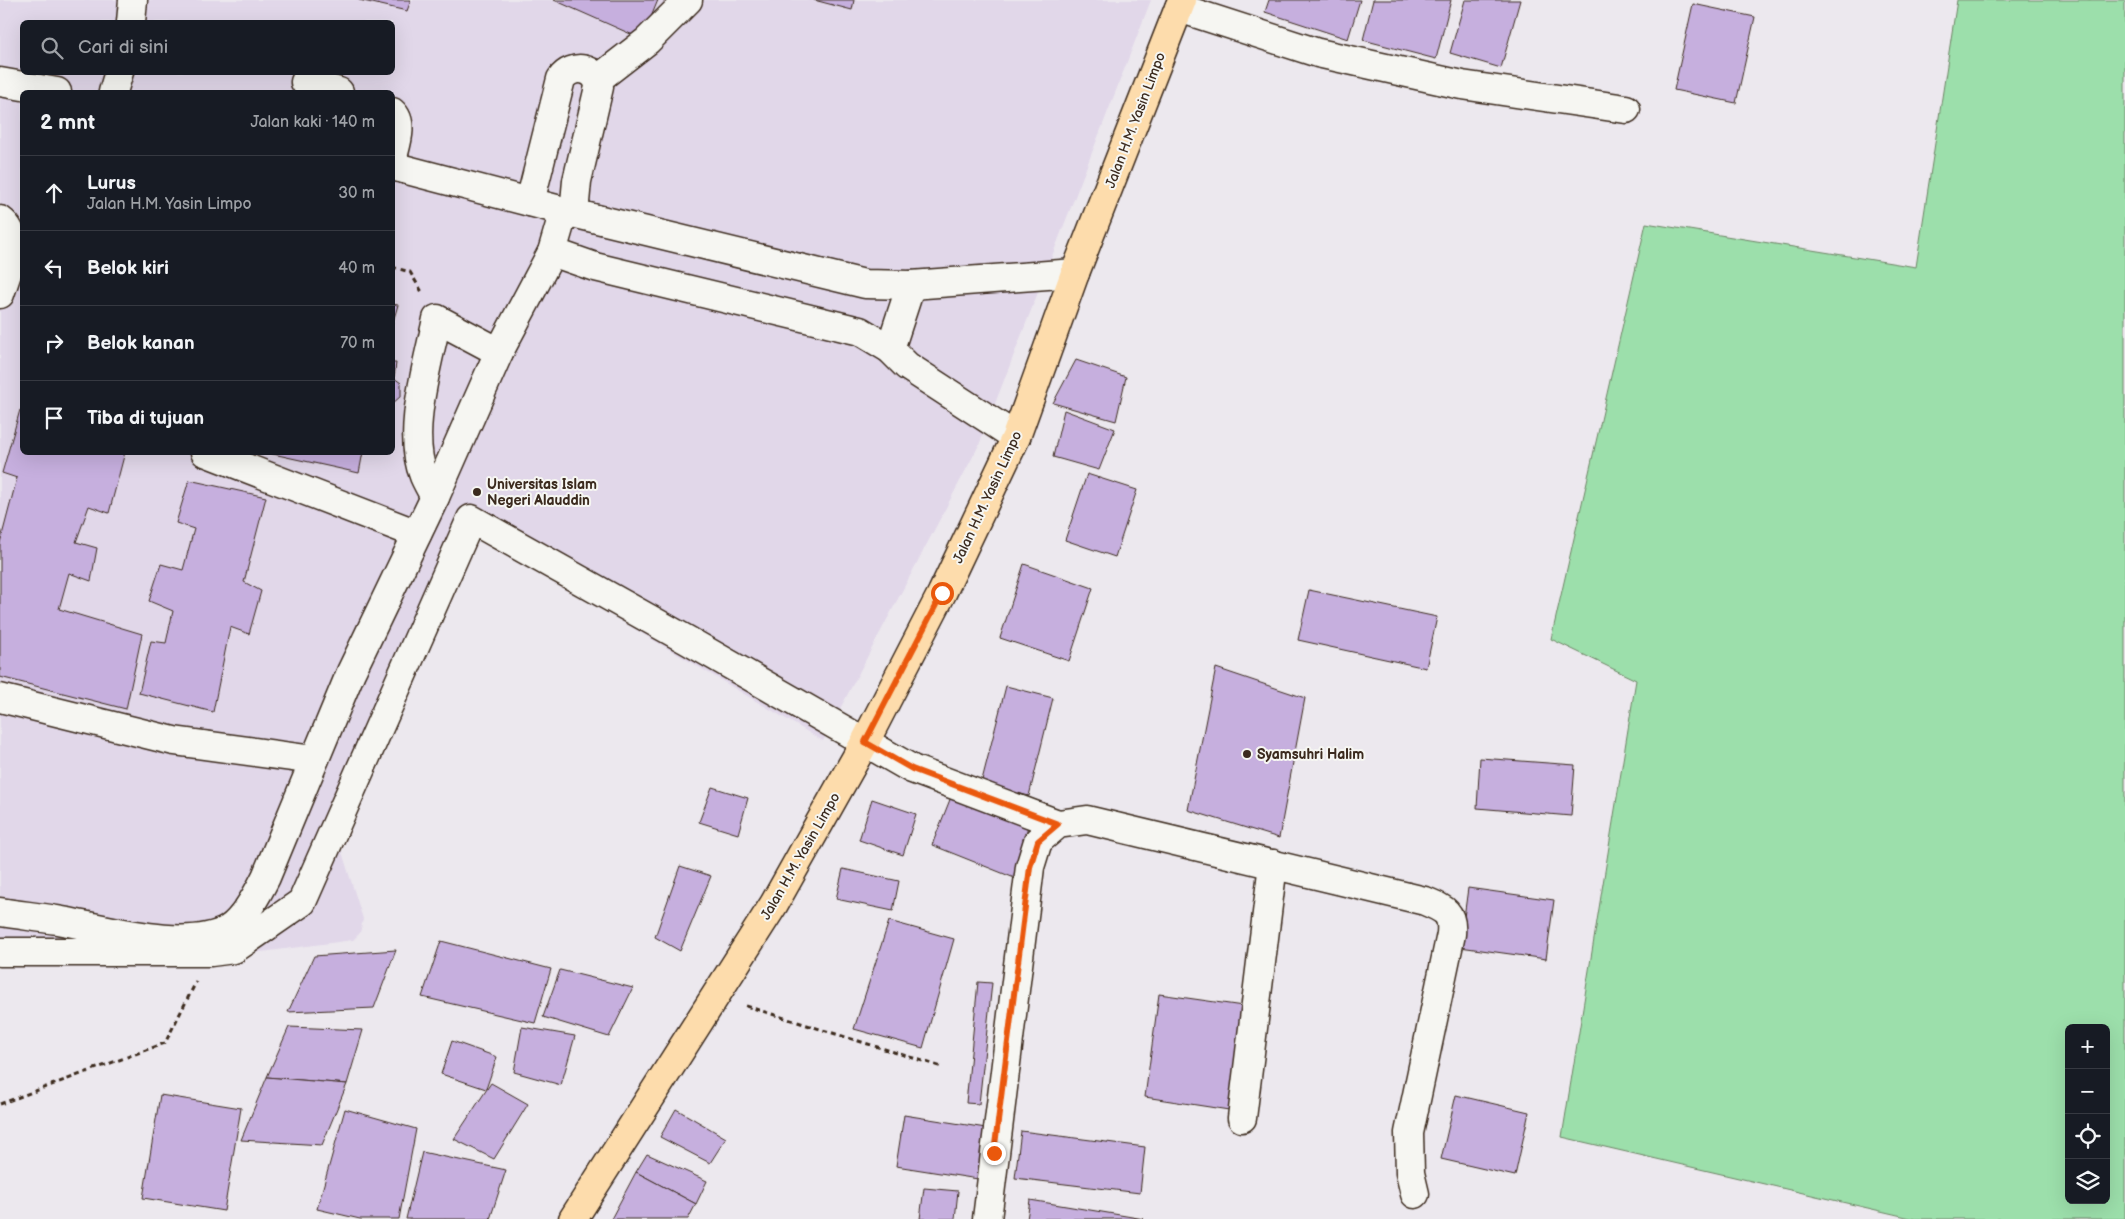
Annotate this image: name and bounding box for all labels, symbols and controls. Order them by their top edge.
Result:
search box [20,20,395,75]
icon: search [38,34,66,62]
text: Cari di sini [78,36,168,59]
street label: Jalan H.M. Yasin Limpo [1102,50,1169,190]
text: 2 mnt [40,110,95,135]
text: Jalan kaki · 140 m [251,113,375,132]
text: Lurus [87,172,136,195]
icon: ahead [40,179,68,207]
text: 30 m [338,184,375,203]
text: Jalan H.M. Yasin Limpo [87,195,252,214]
icon: left [40,254,68,282]
text: Belok kiri [87,257,169,280]
text: 40 m [338,259,375,278]
icon: right [40,329,68,357]
text: Belok kanan [87,332,195,355]
text: 70 m [340,334,375,353]
icon: arrive [40,404,68,432]
text: Tiba di tujuan [87,407,204,430]
street label: Jalan H.M. Yasin Limpo [949,428,1026,566]
place label: Universitas Islam Negeri Alauddin [487,476,597,509]
marker: Universitas Islam Negeri Alauddin [471,486,483,498]
route start [931,582,954,605]
place label: Syamsuhri Halim [1257,746,1364,763]
marker: Syamsuhri Halim [1241,748,1253,760]
street label: Jalan H.M. Yasin Limpo [757,790,844,923]
map controls [2065,1024,2110,1204]
button: + [2065,1024,2110,1069]
button: − [2065,1069,2110,1114]
button: locate [2065,1114,2110,1159]
route end [983,1142,1006,1165]
button: layers [2065,1159,2110,1204]

